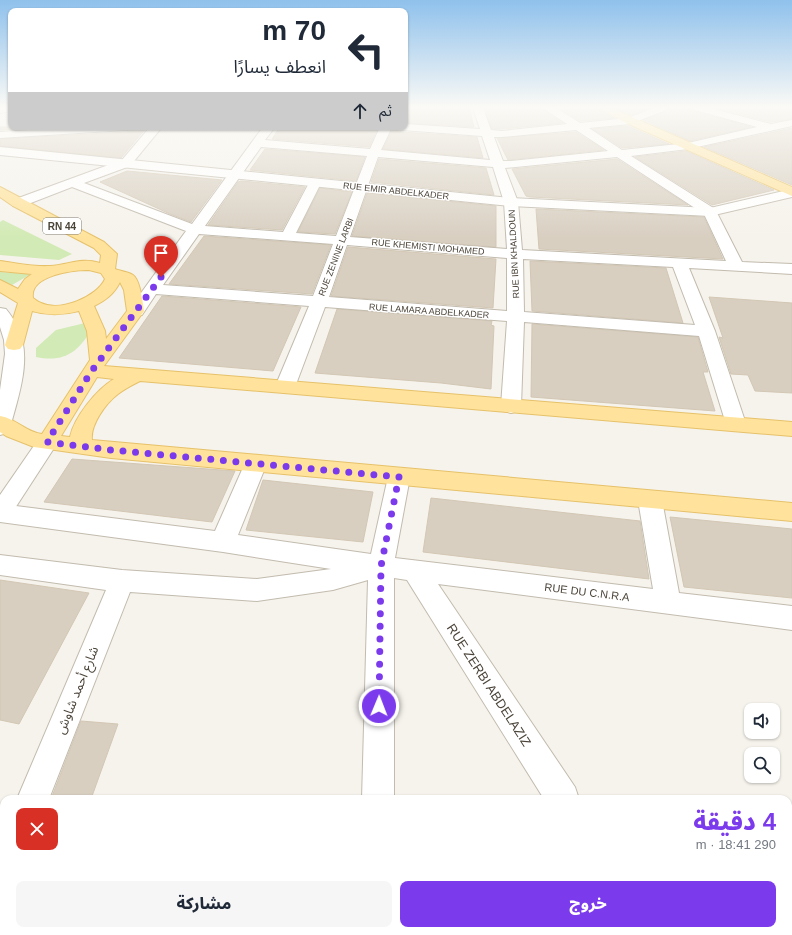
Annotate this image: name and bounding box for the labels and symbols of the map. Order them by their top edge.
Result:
street label: RUE EMIR ABDELKADER [343,180,450,202]
street label: RUE IBN KHALDOUN [507,209,521,299]
street label: RUE ZENINE LARBI [316,216,356,298]
road number: RN 44 [43,218,81,234]
pin [144,236,178,277]
street label: RUE KHEMISTI MOHAMED [371,237,485,257]
street label: RUE LAMARA ABDELKADER [369,302,490,320]
street label: RUE DU C.N.R.A [544,581,631,603]
street label: RUE ZERBI ABDELAZIZ [444,621,534,749]
street label: شارع أحمد شاوش [52,644,104,737]
position arrow [358,685,400,727]

